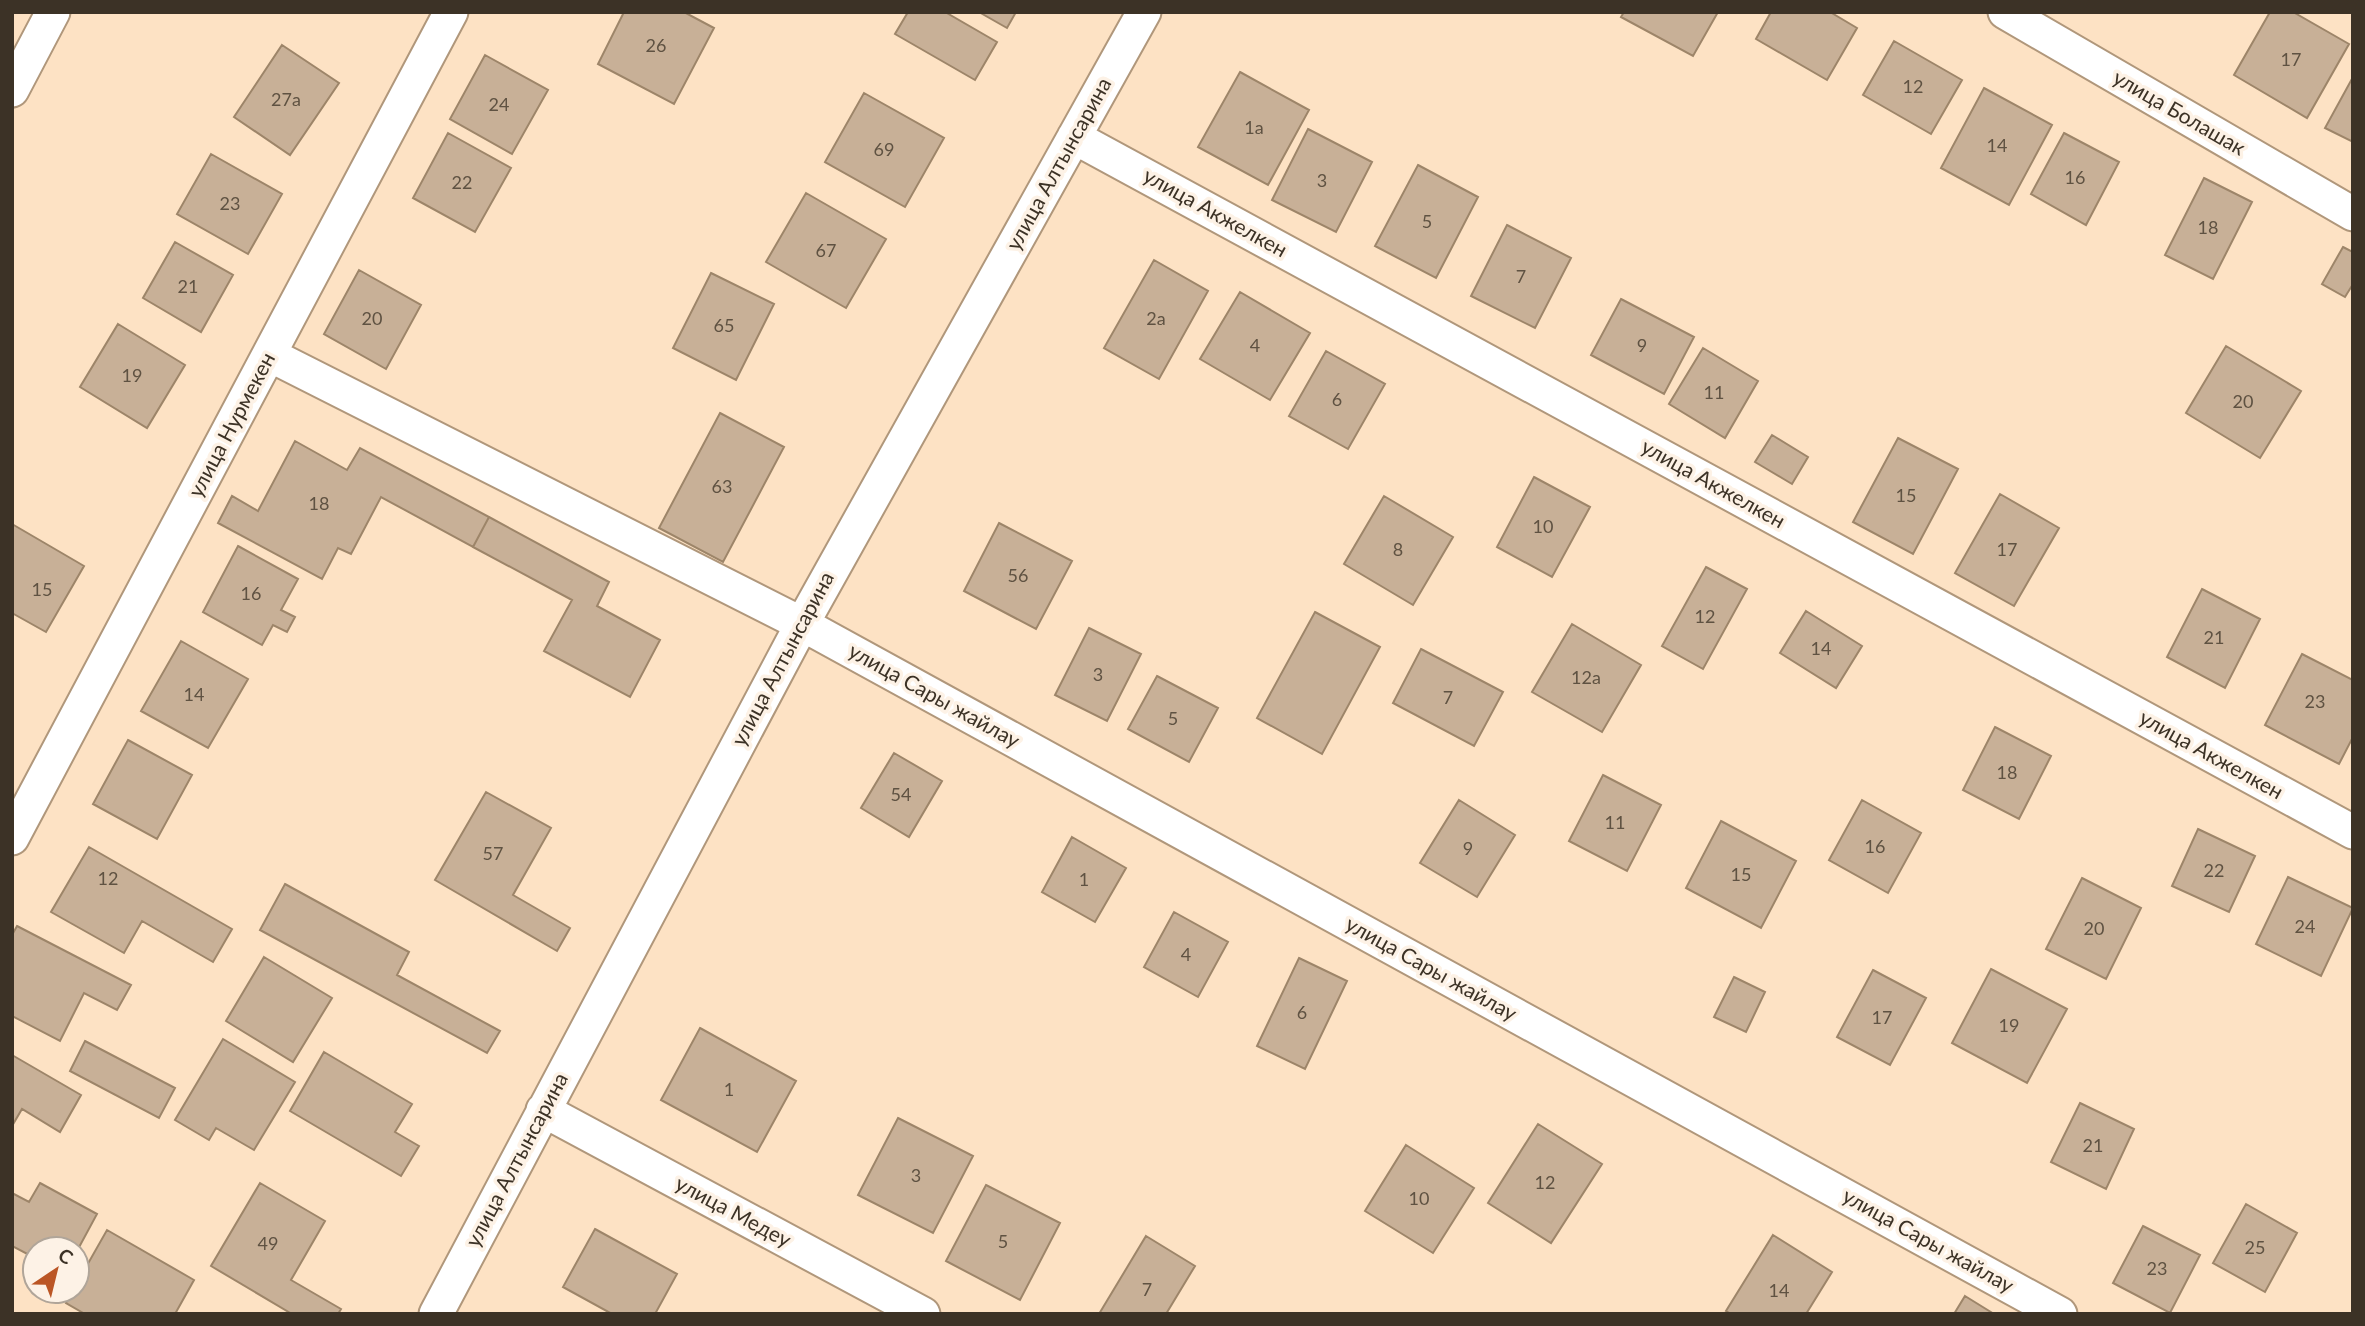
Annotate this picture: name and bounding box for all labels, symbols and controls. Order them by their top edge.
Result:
house number: 26 [646,34,666,56]
house number: 17 [2281,48,2301,70]
street label: улица Болашак [2109,64,2250,160]
street label: улица Алтынсарина [1000,73,1116,254]
house number: 12 [1903,75,1923,97]
house number: 27а [271,88,301,110]
house number: 24 [489,93,509,115]
house number: 1а [1244,116,1264,138]
house number: 14 [1987,134,2007,156]
house number: 69 [874,138,894,160]
street label: улица Акжелкен [1139,162,1292,262]
house number: 16 [2065,166,2085,188]
house number: 3 [1317,169,1327,191]
house number: 22 [452,171,472,193]
house number: 23 [220,192,240,214]
house number: 5 [1422,210,1432,232]
house number: 18 [2198,216,2218,238]
house number: 67 [816,239,836,261]
house number: 7 [1516,265,1526,287]
house number: 21 [178,275,198,297]
house number: 20 [362,307,382,329]
house number: 2а [1146,307,1166,329]
house number: 65 [714,314,734,336]
house number: 4 [1250,334,1260,356]
house number: 9 [1637,334,1647,356]
street label: улица Нурмекен [182,348,279,501]
house number: 19 [122,364,142,386]
house number: 11 [1704,381,1724,403]
house number: 6 [1332,388,1342,410]
house number: 20 [2233,390,2253,412]
street label: улица Акжелкен [1637,433,1790,533]
house number: 63 [712,475,732,497]
house number: 15 [1896,484,1916,506]
house number: 18 [309,492,329,514]
house number: 10 [1533,515,1553,537]
house number: 8 [1393,538,1403,560]
house number: 17 [1997,538,2017,560]
house number: 56 [1008,564,1028,586]
street label: улица Алтынсарина [725,567,838,750]
house number: 15 [32,578,52,600]
house number: 16 [241,582,261,604]
house number: 12 [1695,605,1715,627]
house number: 21 [2204,626,2224,648]
street label: улица Сары жайлау [845,637,1025,752]
house number: 14 [1811,637,1831,659]
house number: 3 [1093,663,1103,685]
house number: 12а [1571,666,1601,688]
house number: 14 [184,683,204,705]
house number: 7 [1443,686,1453,708]
house number: 23 [2305,690,2325,712]
street label: улица Акжелкен [2135,704,2288,804]
house number: 5 [1168,707,1178,729]
house number: 18 [1997,761,2017,783]
house number: 54 [891,783,911,805]
house number: 11 [1605,811,1625,833]
house number: 16 [1865,835,1885,857]
house number: 9 [1463,837,1473,859]
house number: 57 [483,842,503,864]
house number: 22 [2204,859,2224,881]
house number: 15 [1731,863,1751,885]
house number: 12 [98,867,118,889]
house number: 1 [1079,868,1089,890]
street label: улица Сары жайлау [1342,910,1522,1025]
house number: 24 [2295,915,2315,937]
house number: 20 [2084,917,2104,939]
house number: 4 [1181,943,1191,965]
house number: 6 [1297,1001,1307,1023]
house number: 17 [1872,1006,1892,1028]
house number: 19 [1999,1014,2019,1036]
street label: улица Алтынсарина [459,1068,572,1251]
house number: 1 [724,1078,734,1100]
house number: 21 [2083,1134,2103,1156]
house number: 3 [911,1164,921,1186]
street label: улица Медеу [672,1170,796,1252]
house number: 12 [1535,1171,1555,1193]
street label: улица Сары жайлау [1839,1182,2019,1297]
house number: 10 [1409,1187,1429,1209]
house number: 5 [998,1230,1008,1252]
house number: 49 [258,1232,278,1254]
north arrow [21,1235,91,1305]
house number: 25 [2245,1236,2265,1258]
text: С [54,1243,78,1269]
house number: 23 [2147,1257,2167,1279]
house number: 7 [1142,1278,1152,1300]
house number: 14 [1769,1279,1789,1301]

